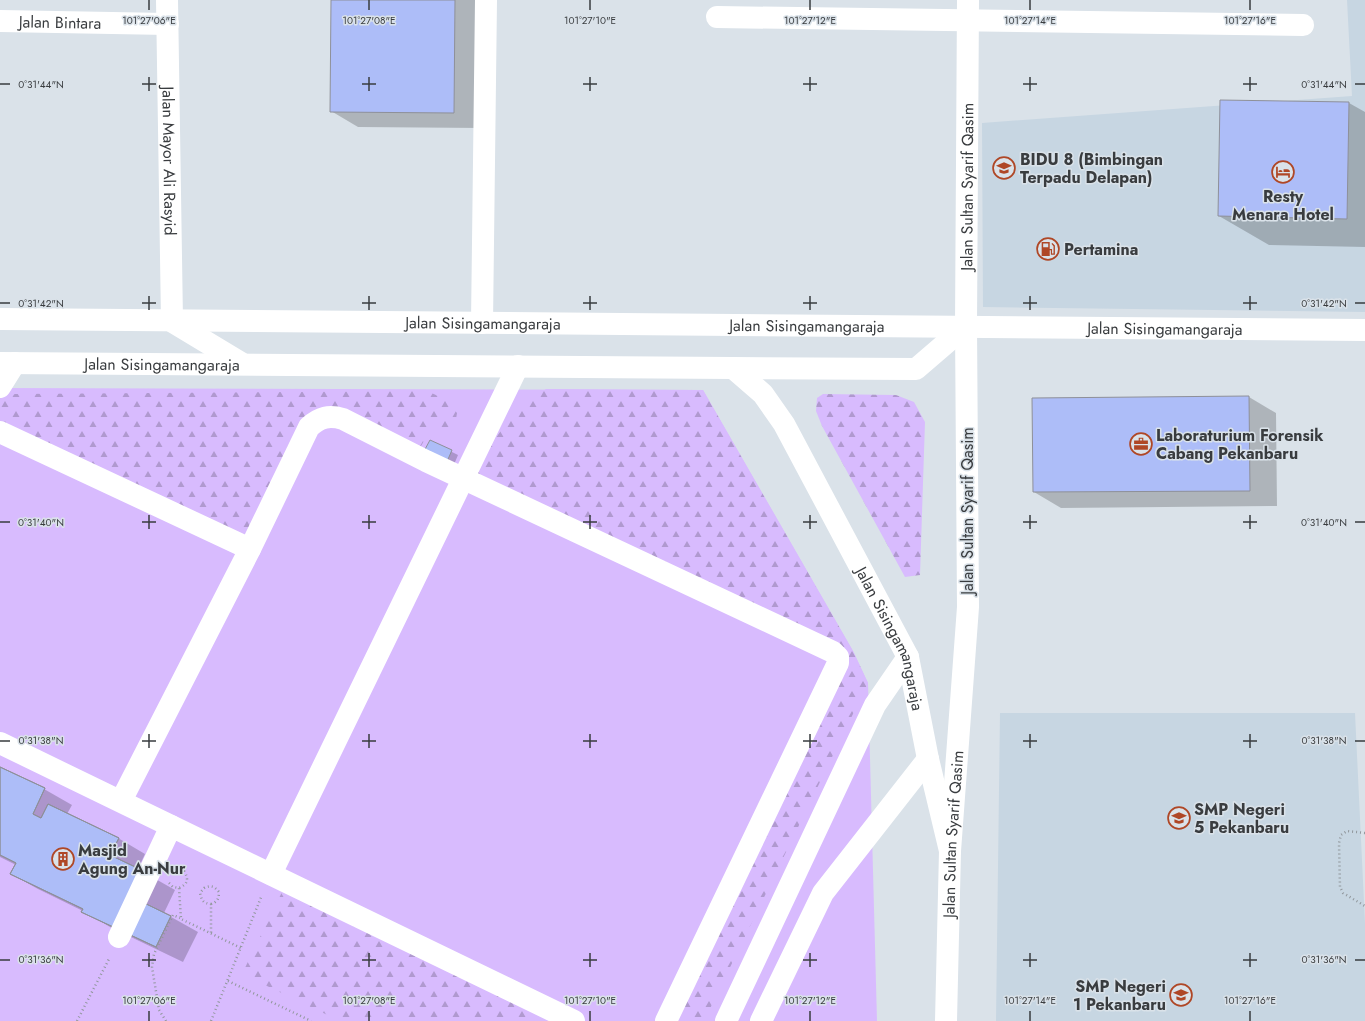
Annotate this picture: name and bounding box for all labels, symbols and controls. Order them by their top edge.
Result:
street label: Jalan Bintara [17,10,101,35]
text: 101°27'06"E [122,13,176,28]
text: 101°27'08"E [342,13,396,28]
text: 101°27'10"E [564,13,616,28]
text: 101°27'12"E [784,13,836,28]
text: 101°27'14"E [1004,13,1056,28]
text: 101°27'16"E [1224,13,1276,28]
text: 0°31'44"N [18,77,64,92]
text: 0°31'44"N [1301,77,1347,92]
street label: Jalan Mayor Ali Rasyid [156,84,182,236]
street label: Jalan Sultan Syarif Qasim [955,103,979,273]
place label: BIDU 8 (Bimbingan Terpadu Delapan) [1020,148,1163,189]
school or university icon: BIDU 8 (Bimbingan Terpadu Delapan) [991,155,1017,181]
hotel icon: Resty Menara Hotel [1270,159,1296,185]
place label: Resty Menara Hotel [1232,185,1334,226]
fuel station icon: Pertamina [1035,236,1061,262]
place label: Pertamina [1064,238,1138,261]
text: 0°31'42"N [18,296,64,311]
text: 0°31'42"N [1301,296,1347,311]
street label: Jalan Sisingamangaraja [403,311,561,336]
street label: Jalan Sisingamangaraja [727,314,885,338]
street label: Jalan Sisingamangaraja [1085,317,1243,341]
street label: Jalan Sisingamangaraja [82,353,240,377]
place label: Laboraturium Forensik Cabang Pekanbaru [1156,424,1324,465]
street label: Jalan Sultan Syarif Qasim [956,427,979,597]
office icon: Laboraturium Forensik Cabang Pekanbaru [1128,431,1154,457]
text: 0°31'40"N [18,515,64,530]
text: 0°31'40"N [1301,515,1347,530]
street label: Jalan Sisingamangaraja [849,561,929,713]
text: 0°31'38"N [19,733,63,748]
text: 0°31'38"N [1302,733,1346,748]
street label: Jalan Sultan Syarif Qasim [937,750,969,920]
place label: SMP Negeri 5 Pekanbaru [1194,798,1289,839]
school or university icon: SMP Negeri 5 Pekanbaru [1166,805,1192,831]
place label: Masjid Agung An-Nur [77,839,186,880]
building icon: Masjid Agung An-Nur [50,846,76,872]
text: 0°31'36"N [18,952,64,967]
text: 0°31'36"N [1301,952,1347,967]
place label: SMP Negeri 1 Pekanbaru [1073,975,1166,1016]
school or university icon: SMP Negeri 1 Pekanbaru [1168,982,1194,1008]
text: 101°27'06"E [122,993,176,1008]
text: 101°27'08"E [342,993,396,1008]
text: 101°27'10"E [564,993,616,1008]
text: 101°27'12"E [784,993,836,1008]
text: 101°27'14"E [1004,993,1056,1008]
text: 101°27'16"E [1224,993,1276,1008]

